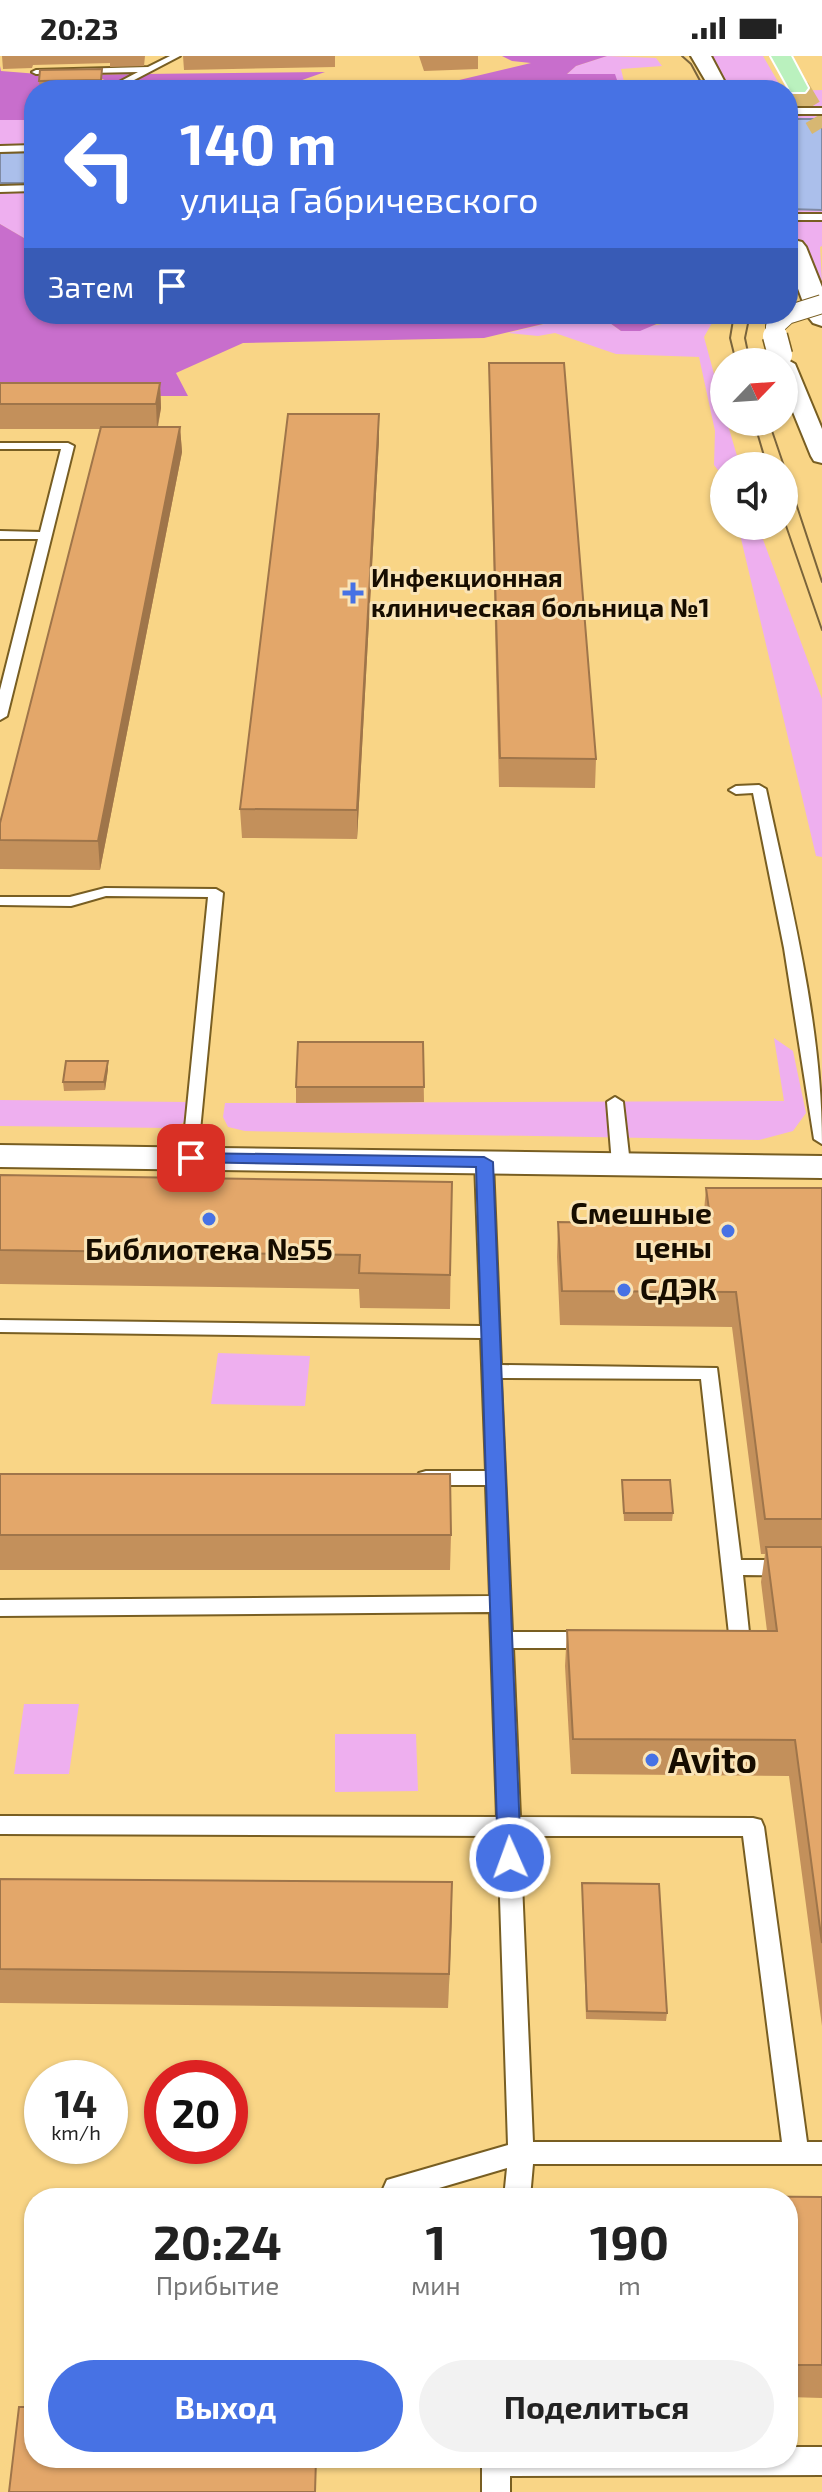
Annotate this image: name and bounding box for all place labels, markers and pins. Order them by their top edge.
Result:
place label: Инфекционная клиническая больница №1 [371,561,710,622]
marker: Инфекционная клиническая больница №1 [342,582,364,604]
pin [157,1124,225,1192]
place label: Смешные цены [570,1194,712,1264]
marker: Библиотека №55 [200,1210,218,1228]
marker: Смешные цены [719,1222,737,1240]
place label: Библиотека №55 [85,1230,333,1266]
place label: СДЭК [640,1270,717,1306]
marker: СДЭК [615,1281,633,1299]
place label: Avito [668,1737,757,1780]
marker: Avito [643,1751,661,1769]

